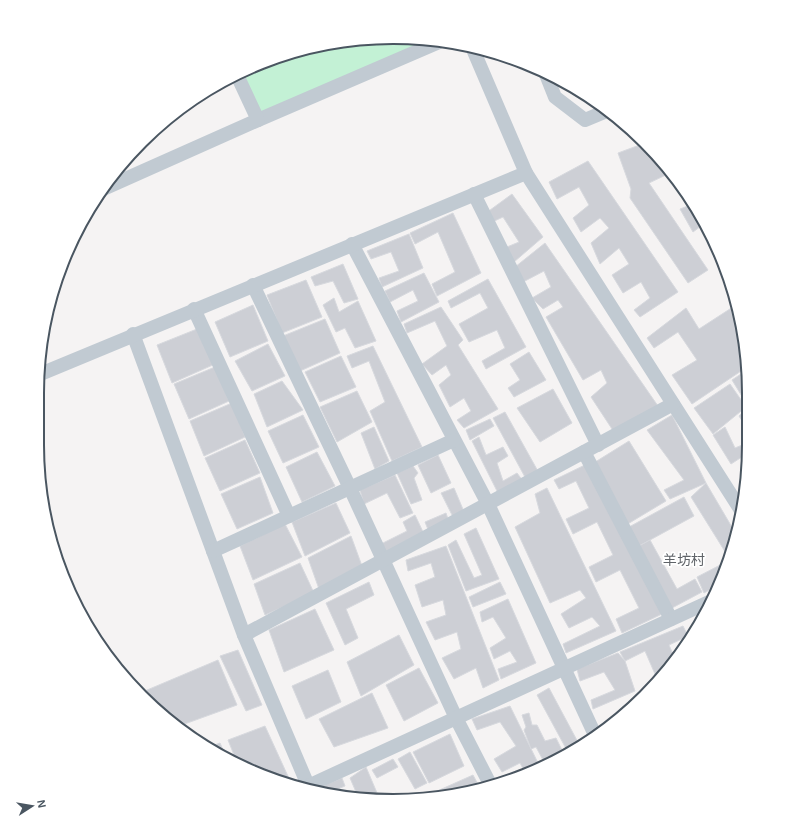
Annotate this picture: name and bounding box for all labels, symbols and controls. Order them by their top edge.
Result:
district label: 羊坊村 [663,552,705,568]
north arrow [12,786,52,826]
text: N [35,799,48,809]

